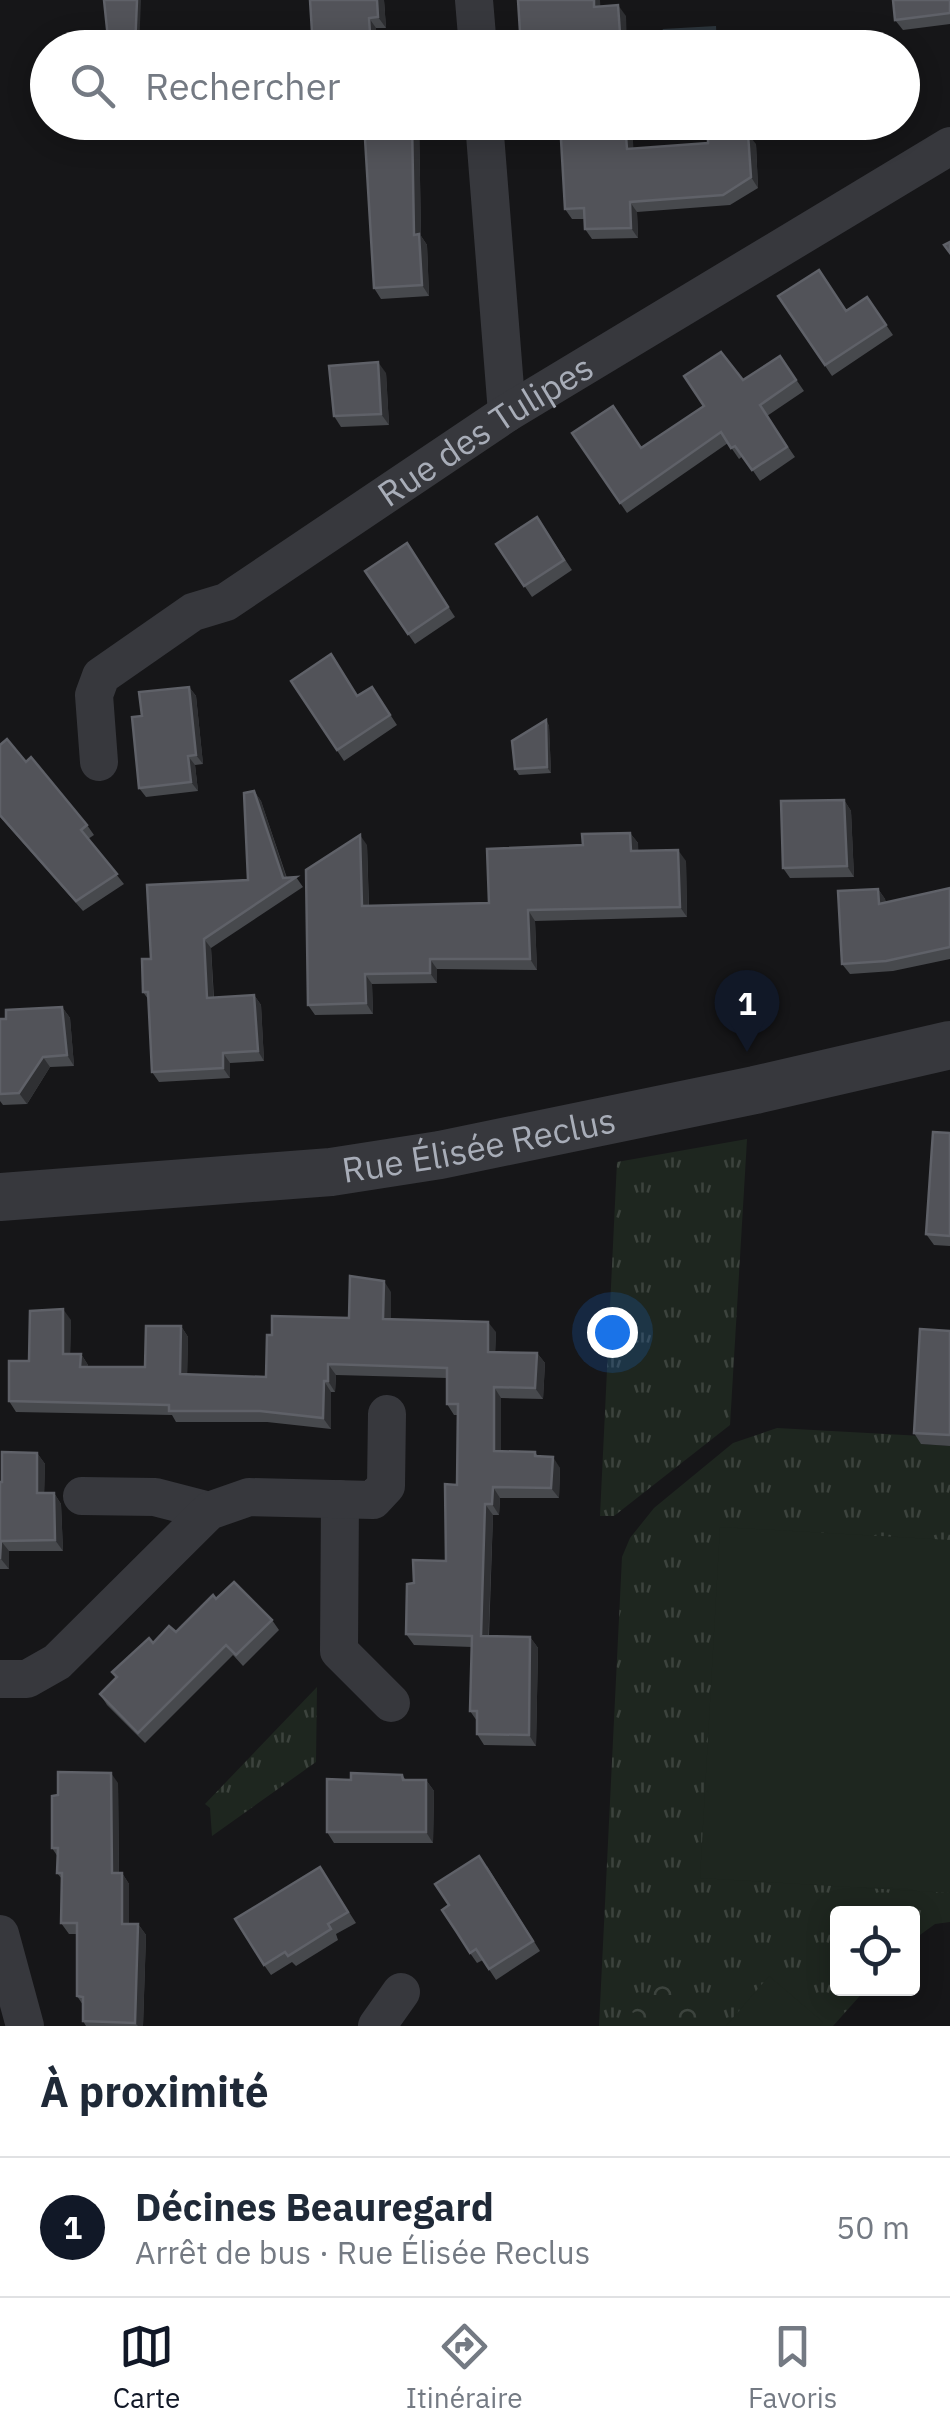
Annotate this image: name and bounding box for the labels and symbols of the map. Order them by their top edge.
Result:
street label: Rue des Tulipes [368,344,601,517]
pin: 1 [714,970,780,1052]
street label: Rue Élisée Reclus [339,1096,619,1193]
your location [587,1307,638,1358]

